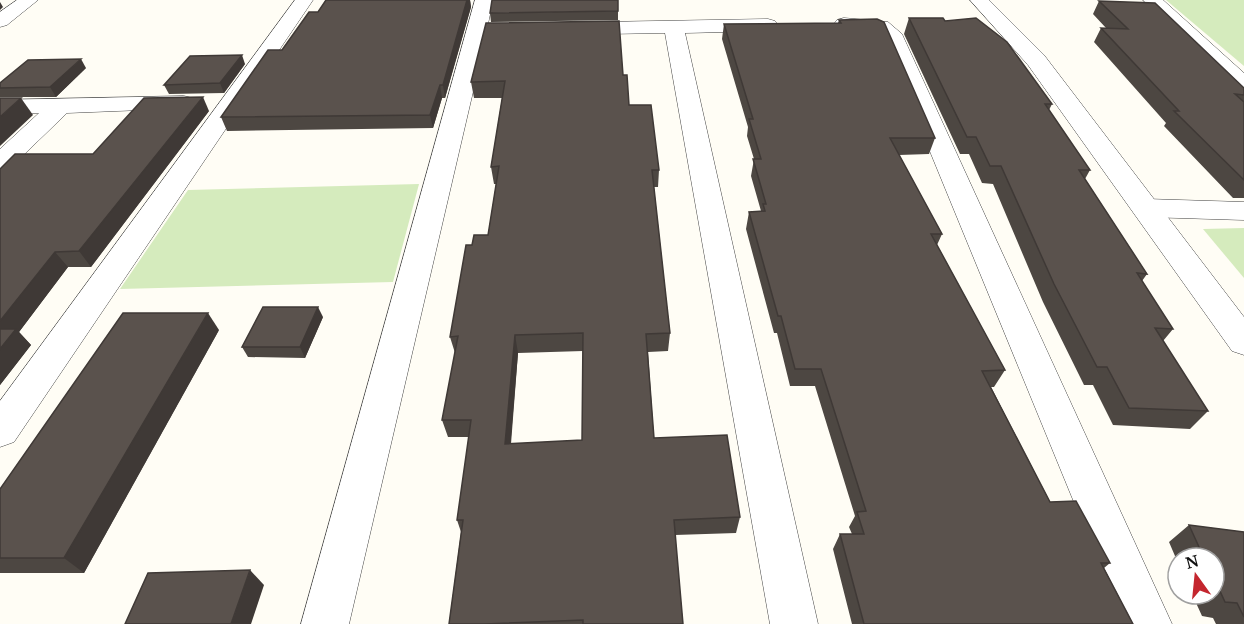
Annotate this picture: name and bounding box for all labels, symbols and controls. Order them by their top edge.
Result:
north arrow [1166,546,1226,606]
text: N [1183,549,1201,574]

